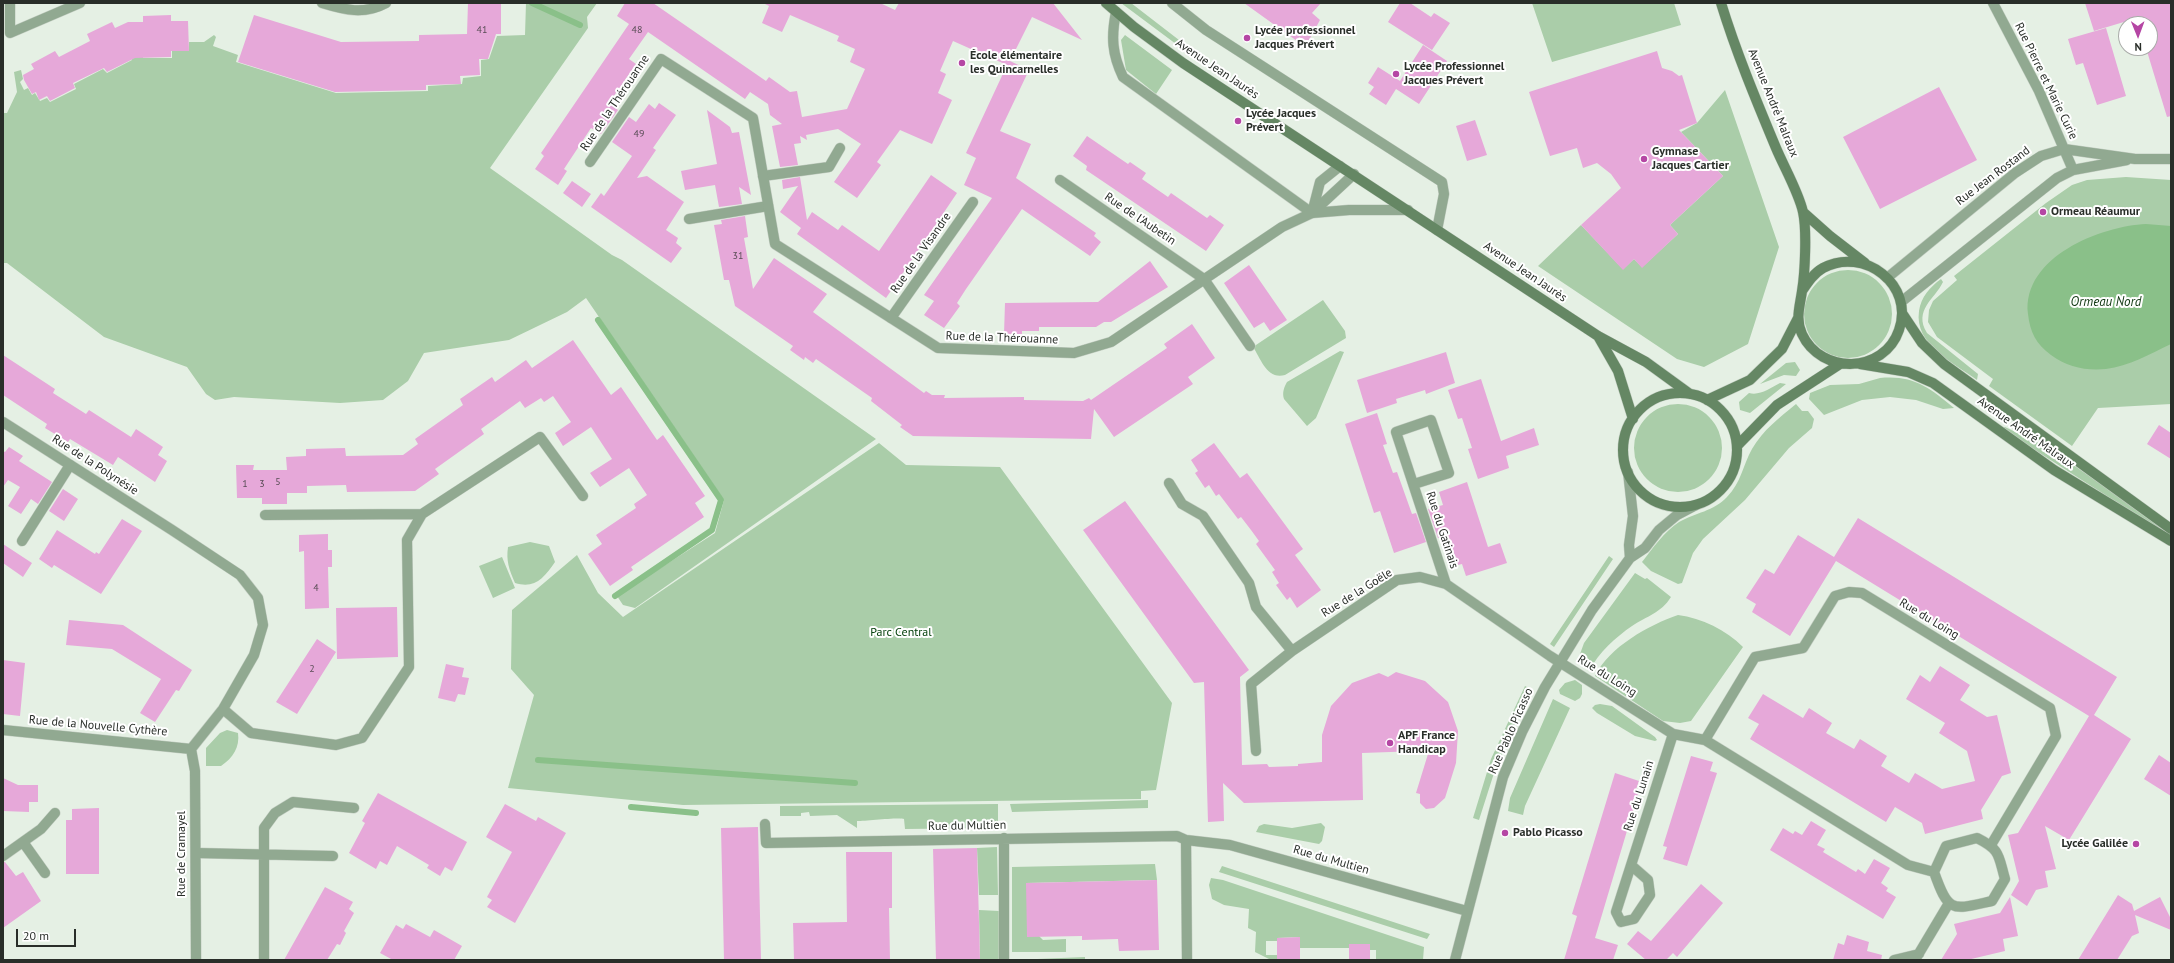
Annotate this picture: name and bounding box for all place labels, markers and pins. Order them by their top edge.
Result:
place label: Lycée professionnel Jacques Prévert [1255,24,1355,52]
marker: Lycée professionnel Jacques Prévert [1242,33,1252,43]
place label: École élémentaire les Quincarnelles [970,49,1062,77]
marker: École élémentaire les Quincarnelles [957,58,967,68]
place label: Lycée Professionnel Jacques Prévert [1404,60,1504,88]
marker: Lycée Professionnel Jacques Prévert [1391,69,1401,79]
place label: Lycée Jacques Prévert [1246,107,1316,135]
marker: Lycée Jacques Prévert [1233,116,1243,126]
place label: Gymnase Jacques Cartier [1652,145,1729,173]
marker: Gymnase Jacques Cartier [1639,154,1649,164]
place label: Ormeau Réaumur [2051,205,2140,219]
marker: Ormeau Réaumur [2038,207,2048,217]
place label: APF France Handicap [1398,729,1455,757]
marker: APF France Handicap [1385,738,1395,748]
place label: Pablo Picasso [1513,826,1583,840]
marker: Pablo Picasso [1500,828,1510,838]
place label: Lycée Galilée [2061,837,2128,851]
marker: Lycée Galilée [2131,839,2141,849]

